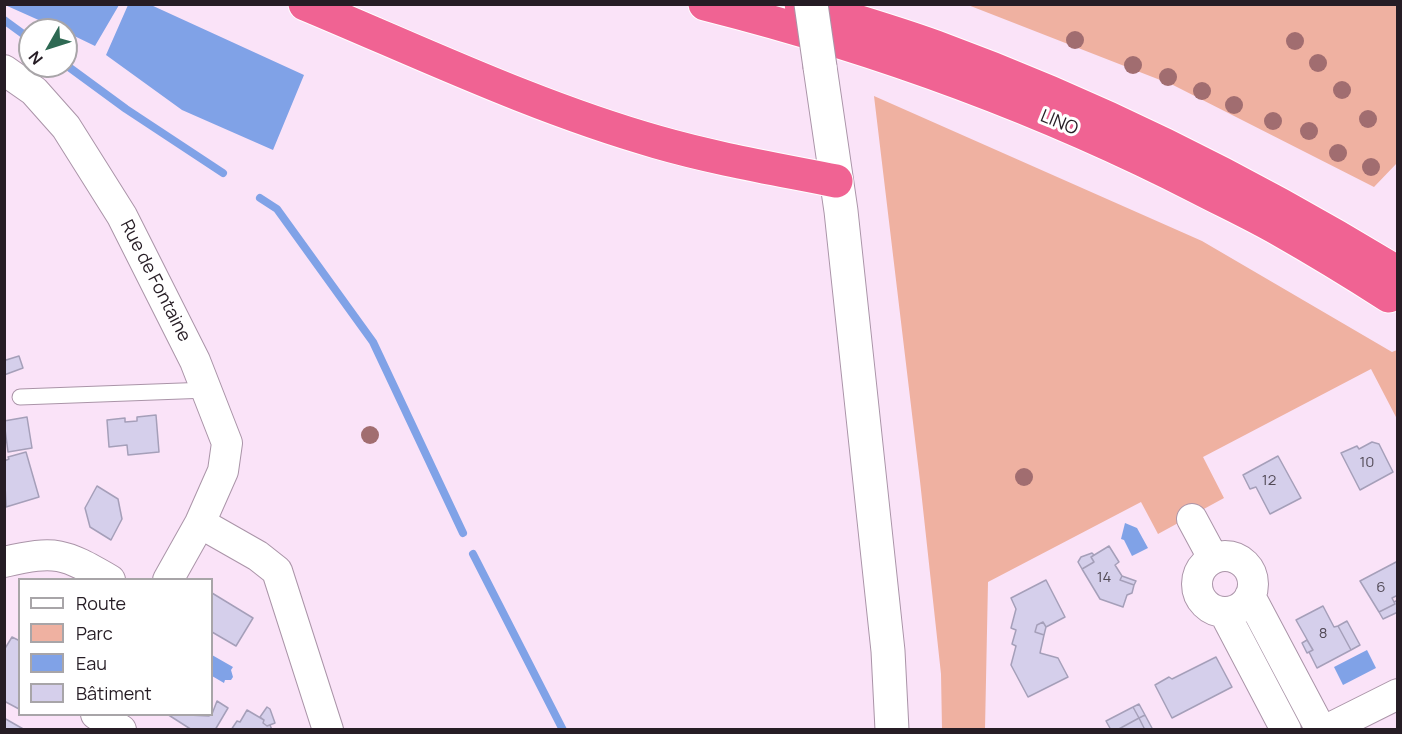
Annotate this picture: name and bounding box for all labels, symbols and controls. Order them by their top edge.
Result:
north arrow [18,18,78,78]
text: N [23,47,48,69]
street label: LINO [1037,106,1081,140]
street label: Rue de Fontaine [115,217,195,345]
house number: 10 [1360,454,1374,472]
house number: 12 [1262,472,1276,490]
house number: 14 [1097,569,1111,587]
legend [18,578,213,716]
house number: 6 [1376,579,1386,597]
text: Route [76,591,126,615]
text: Parc [76,621,113,645]
house number: 8 [1319,625,1327,643]
text: Eau [76,651,107,675]
text: Bâtiment [76,681,152,705]

